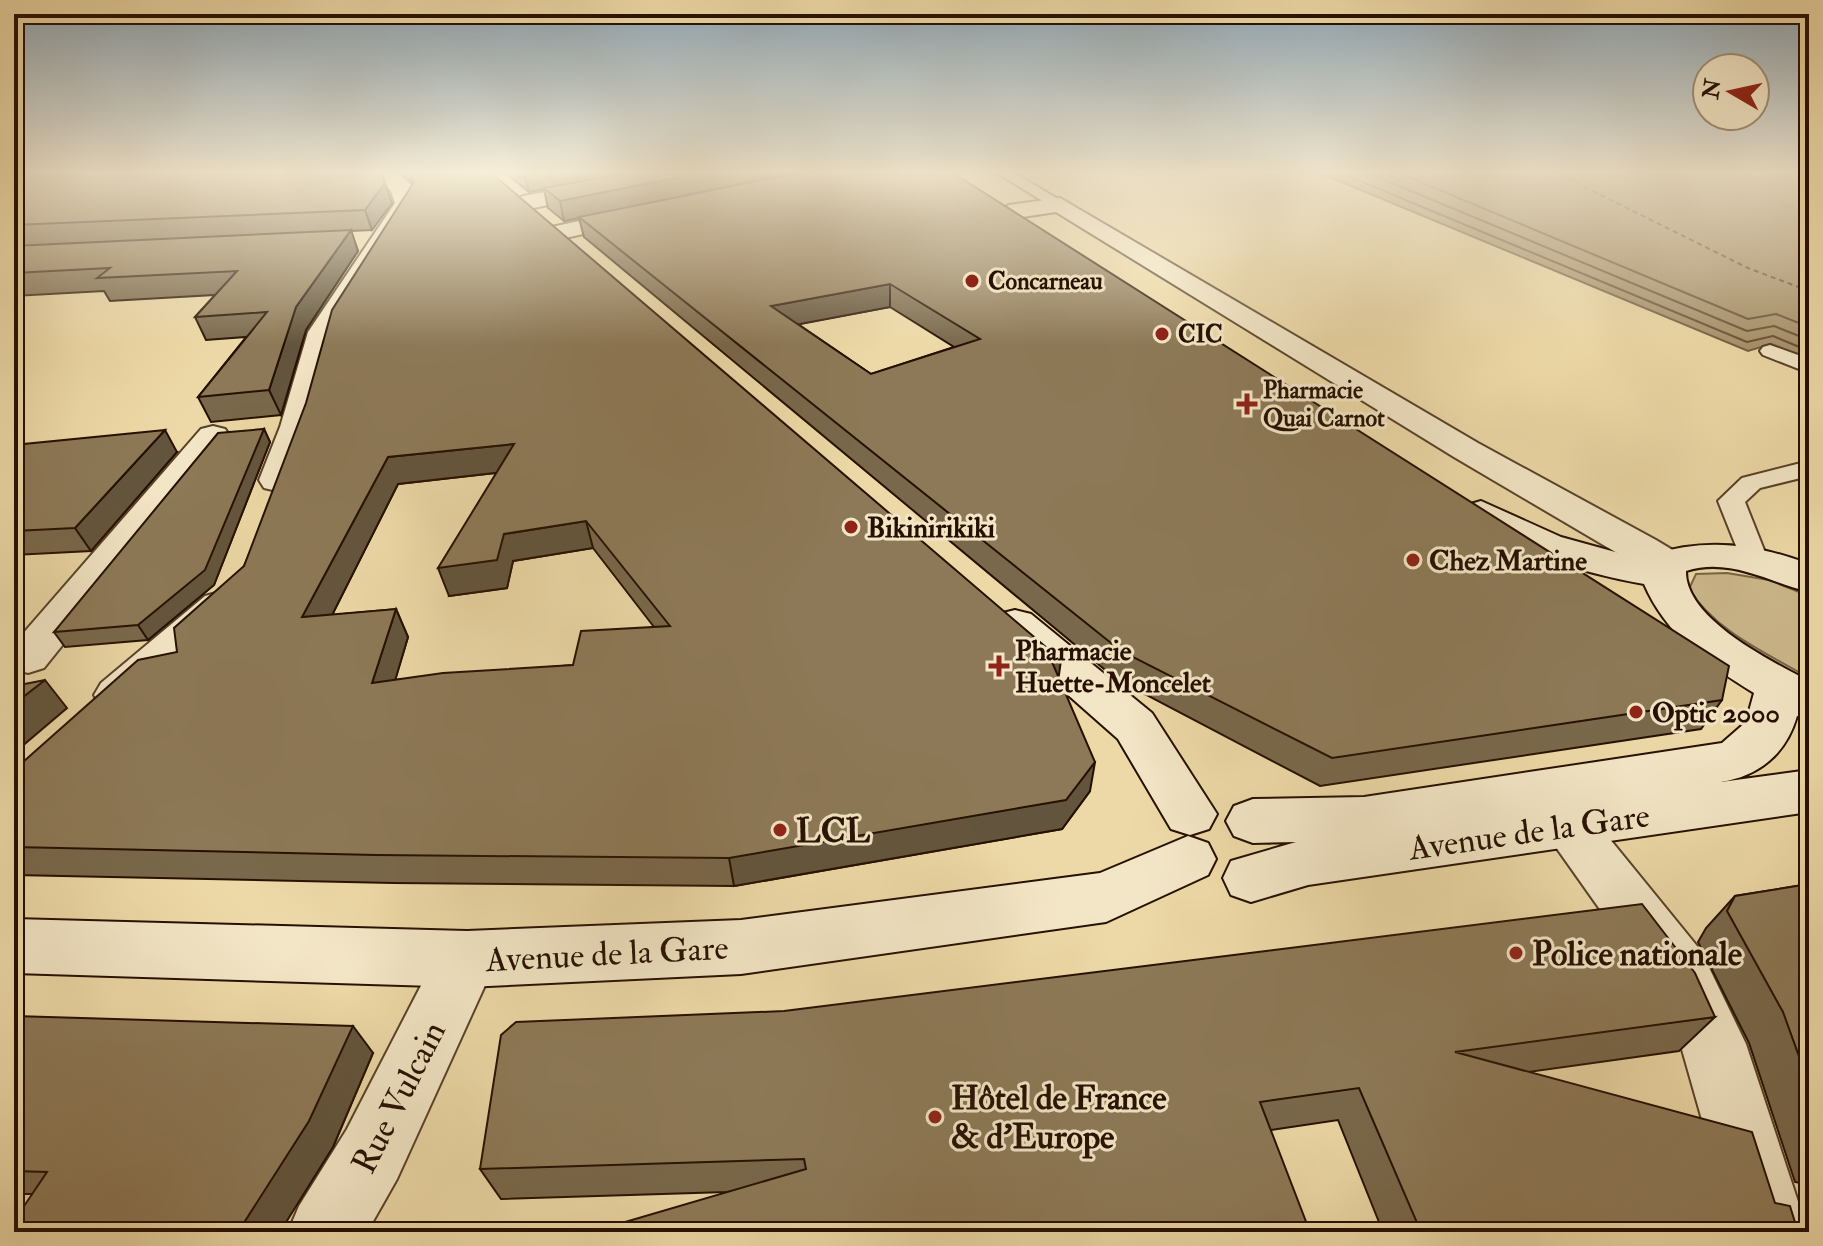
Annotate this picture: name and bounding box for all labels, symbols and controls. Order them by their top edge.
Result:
north arrow [1691,52,1771,132]
text: N [1697,77,1728,102]
place label: Concarneau [988,266,1103,297]
marker: Concarneau [963,272,981,290]
place label: CIC [1178,319,1223,350]
marker: CIC [1153,325,1171,343]
place label: Pharmacie Quai Carnot [1263,375,1385,434]
marker: Pharmacie Quai Carnot [1238,395,1256,413]
place label: Bikinirikiki [867,511,996,546]
marker: Bikinirikiki [842,518,860,536]
place label: Chez Martine [1429,544,1587,579]
marker: Chez Martine [1404,551,1422,569]
place label: Pharmacie Huette-Moncelet [1015,634,1211,701]
marker: Pharmacie Huette-Moncelet [990,657,1008,675]
place label: Optic 2000 [1652,696,1780,731]
marker: Optic 2000 [1627,703,1645,721]
street label: Avenue de la Gare [1405,794,1652,871]
place label: LCL [796,810,871,853]
marker: LCL [771,821,789,839]
street label: Avenue de la Gare [484,927,729,982]
place label: Police nationale [1532,933,1743,976]
marker: Police nationale [1507,944,1525,962]
street label: Rue Vulcain [343,1014,456,1181]
place label: Hôtel de France & d'Europe [951,1077,1167,1159]
marker: Hôtel de France & d'Europe [926,1108,944,1126]

